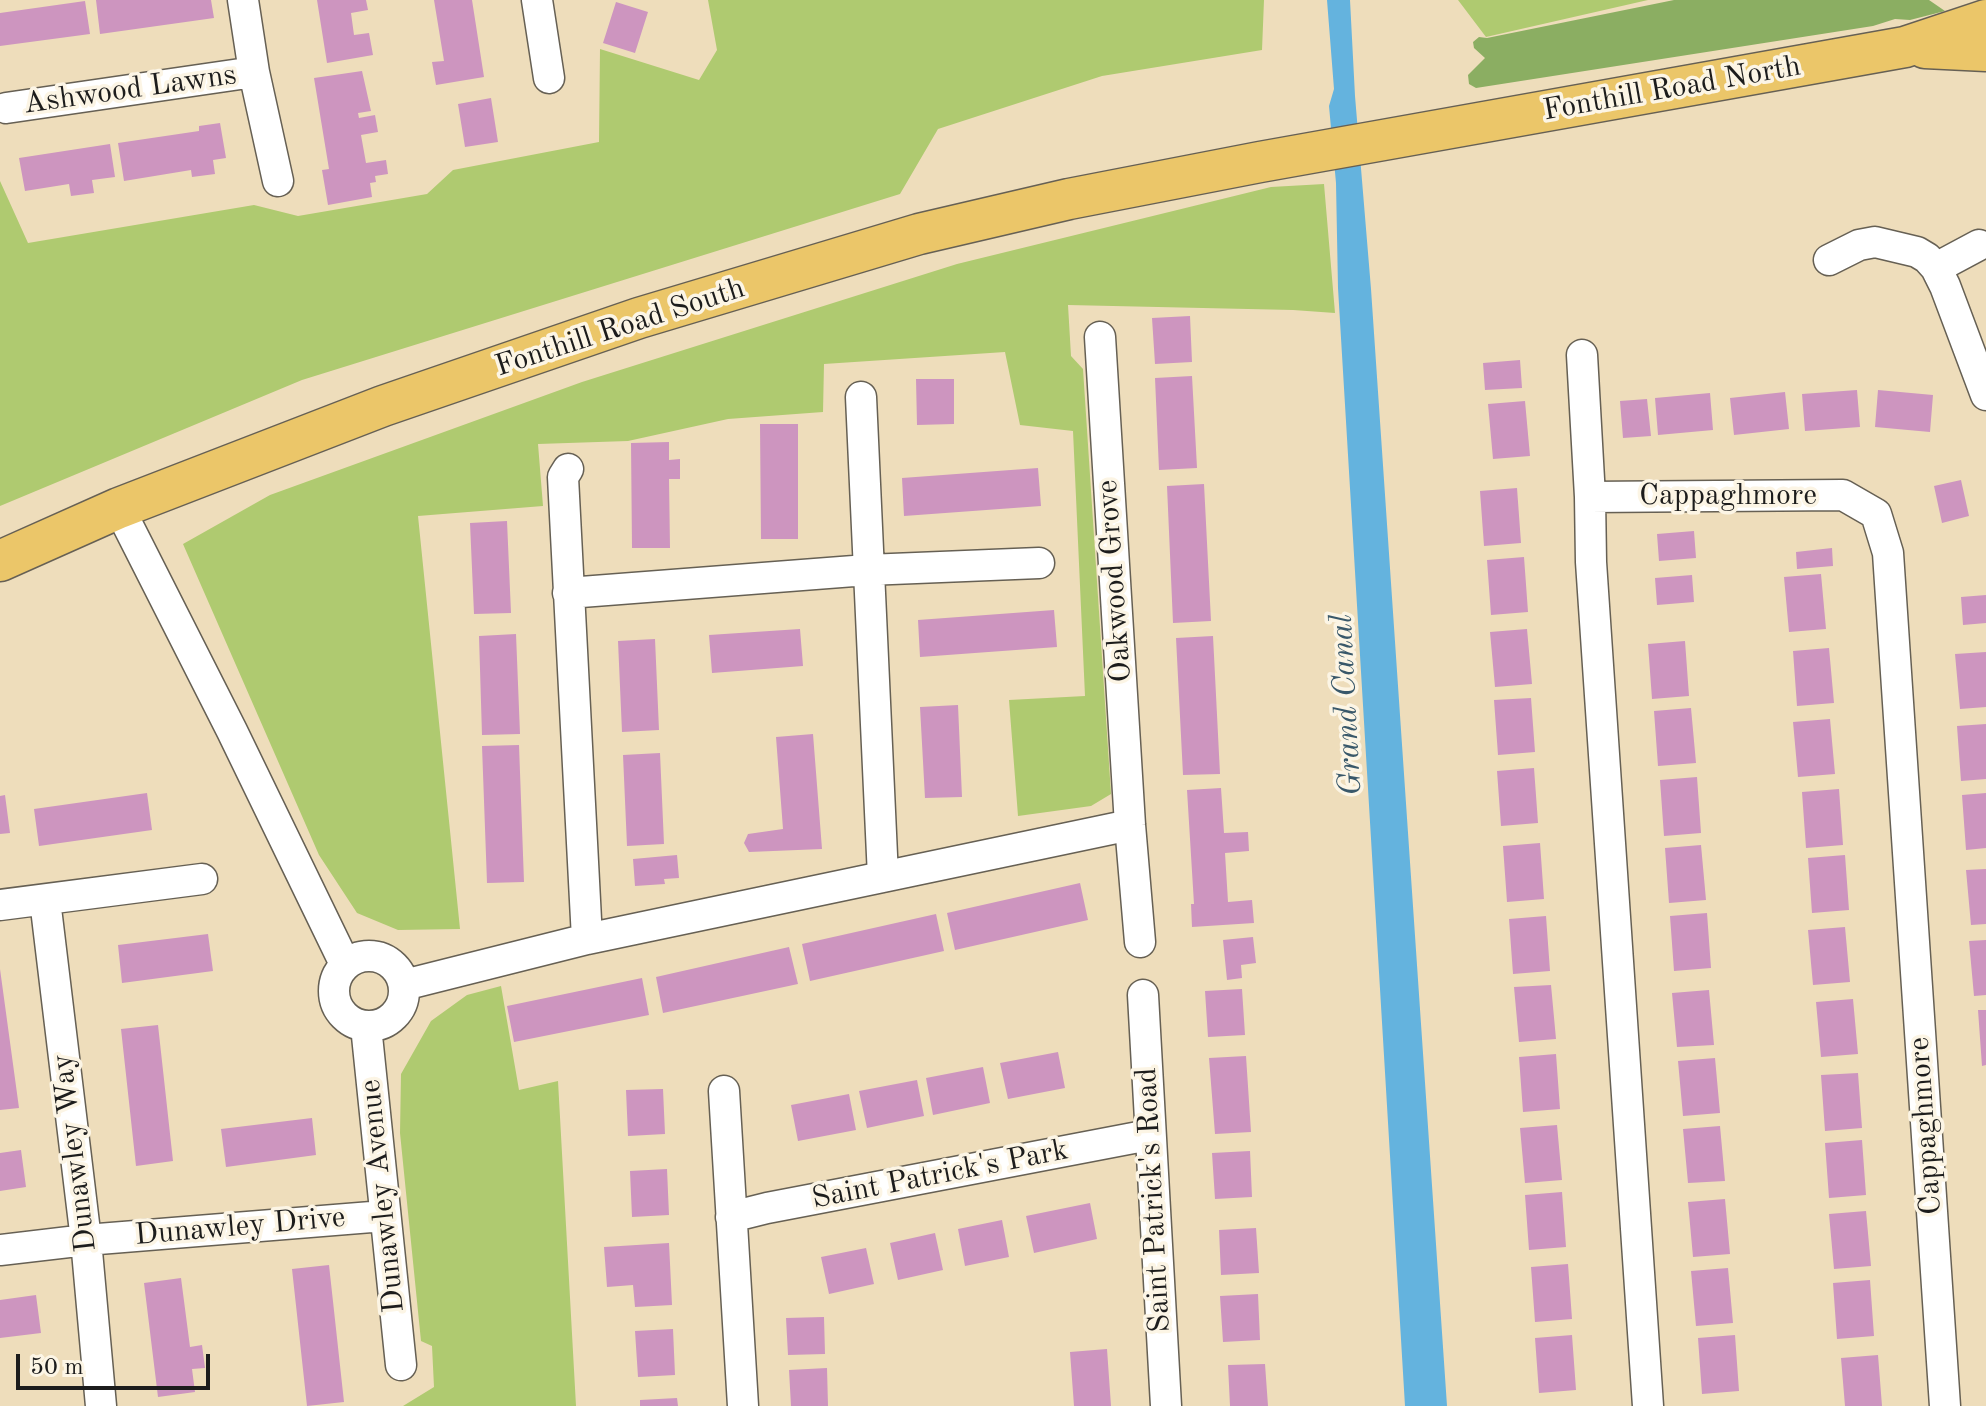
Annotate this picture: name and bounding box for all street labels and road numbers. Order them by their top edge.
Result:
street label: Fonthill Road North [1540,49,1804,129]
street label: Ashwood Lawns [21,57,239,123]
street label: Fonthill Road South [491,271,749,385]
street label: Cappaghmore [1639,478,1817,514]
street label: Oakwood Grove [1090,479,1140,683]
street label: Cappaghmore [1902,1036,1950,1216]
street label: Dunawley Way [45,1052,105,1254]
street label: Saint Patrick's Road [1129,1066,1179,1334]
street label: Dunawley Avenue [353,1078,413,1314]
street label: Saint Patrick's Park [809,1132,1071,1218]
street label: Dunawley Drive [133,1200,347,1254]

